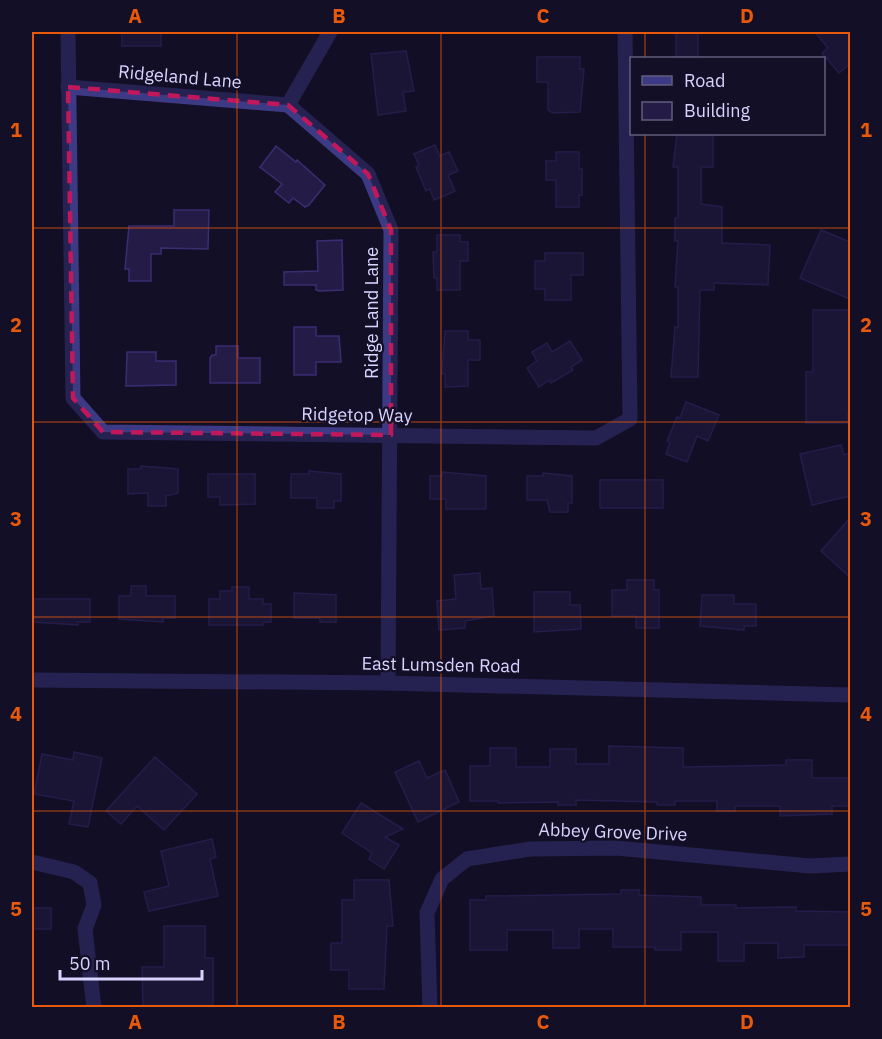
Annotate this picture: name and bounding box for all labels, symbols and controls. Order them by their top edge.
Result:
text: A [128,2,142,29]
text: B [332,2,346,29]
text: C [536,2,550,29]
text: D [740,2,754,29]
legend [630,57,825,135]
street label: Ridgeland Lane [117,60,243,93]
text: Road [684,69,725,92]
text: Building [684,99,751,122]
text: 1 [10,116,22,143]
text: 1 [860,116,872,143]
street label: Ridge Land Lane [360,247,383,379]
text: 2 [10,311,22,338]
text: 2 [860,311,872,338]
street label: Ridgetop Way [301,402,413,427]
text: 3 [10,505,22,532]
text: 3 [860,505,872,532]
street label: East Lumsden Road [361,652,521,677]
text: 4 [10,700,22,727]
text: 4 [860,700,872,727]
street label: Abbey Grove Drive [538,817,688,846]
text: 5 [10,895,22,922]
text: 5 [860,895,872,922]
scale bar [60,943,202,981]
text: 50 m [69,952,111,975]
text: A [128,1008,142,1035]
text: B [332,1008,346,1035]
text: C [536,1008,550,1035]
text: D [740,1008,754,1035]

